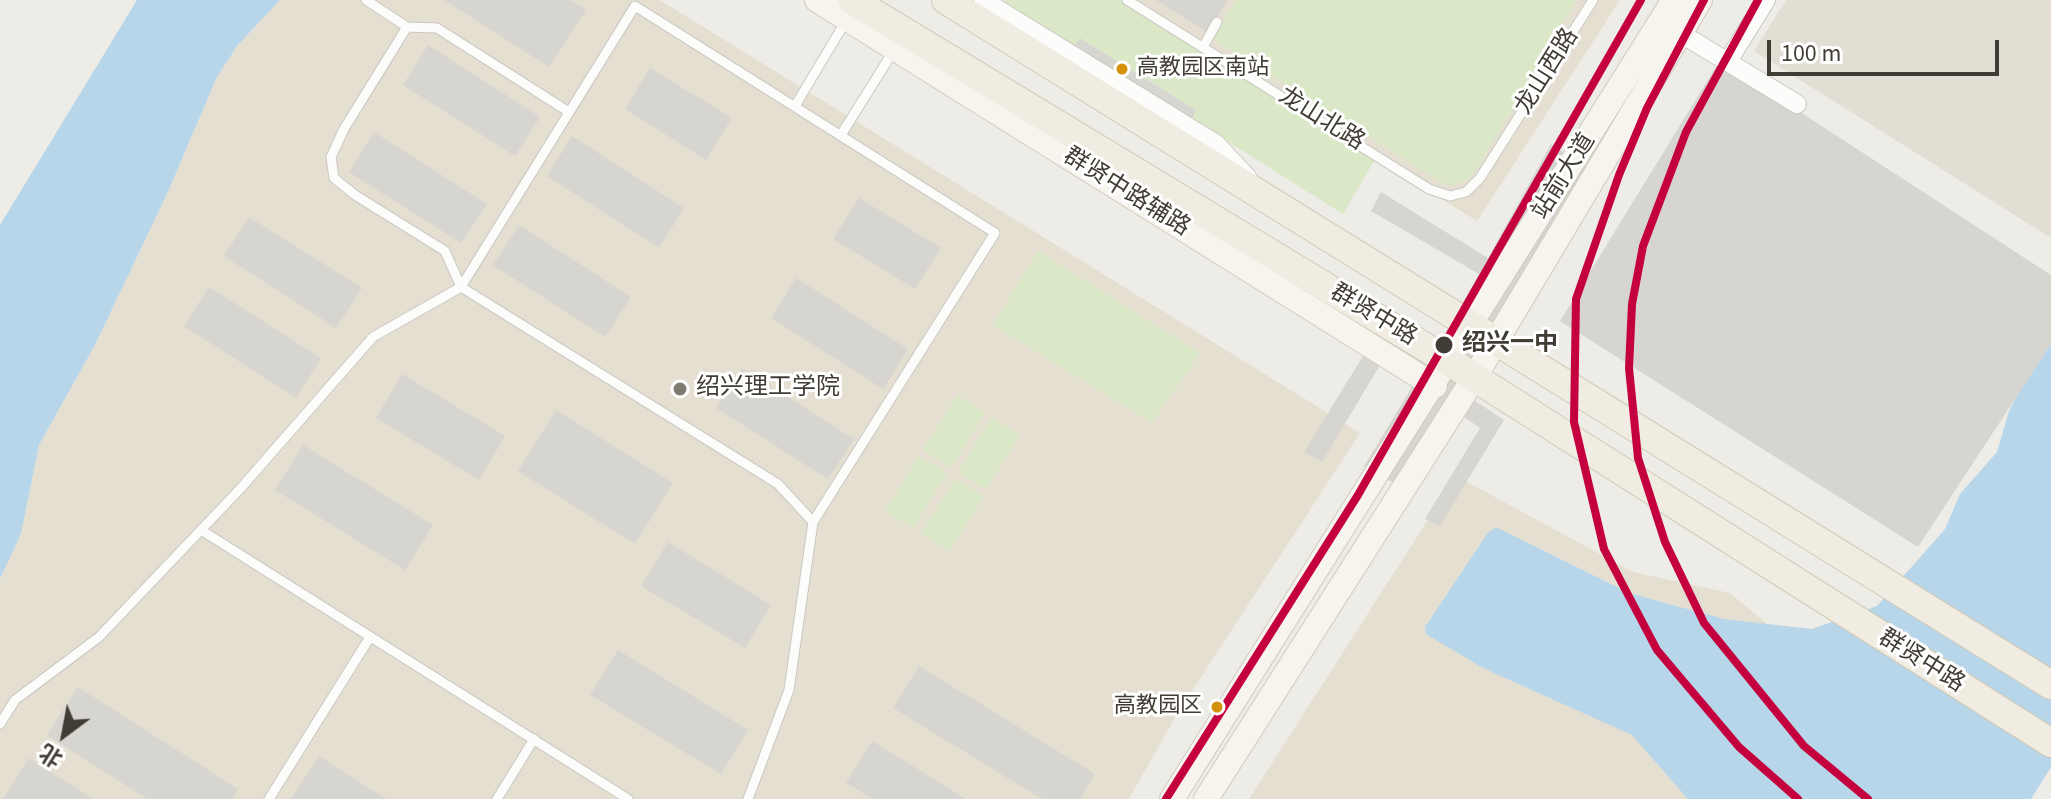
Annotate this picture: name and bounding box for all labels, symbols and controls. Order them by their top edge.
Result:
street label: 龙山西路 [1510,24,1586,120]
scale bar [1771,24,2003,74]
text: 100 m [1781,36,1841,71]
place label: 高教园区南站 [1137,56,1269,82]
marker: 高教园区南站 [1114,61,1130,77]
street label: 龙山北路 [1273,82,1369,158]
street label: 站前大道 [1527,129,1603,225]
street label: 群贤中路辅路 [1057,143,1195,243]
street label: 群贤中路 [1324,279,1422,353]
place label: 绍兴一中 [1462,331,1558,359]
marker: 绍兴一中 [1433,334,1455,356]
place label: 绍兴理工学院 [696,375,840,403]
marker: 绍兴理工学院 [671,380,689,398]
street label: 群贤中路 [1873,624,1969,700]
place label: 高教园区 [1114,694,1202,720]
north arrow [24,695,104,775]
marker: 高教园区 [1209,699,1225,715]
text: 北 [33,736,69,775]

